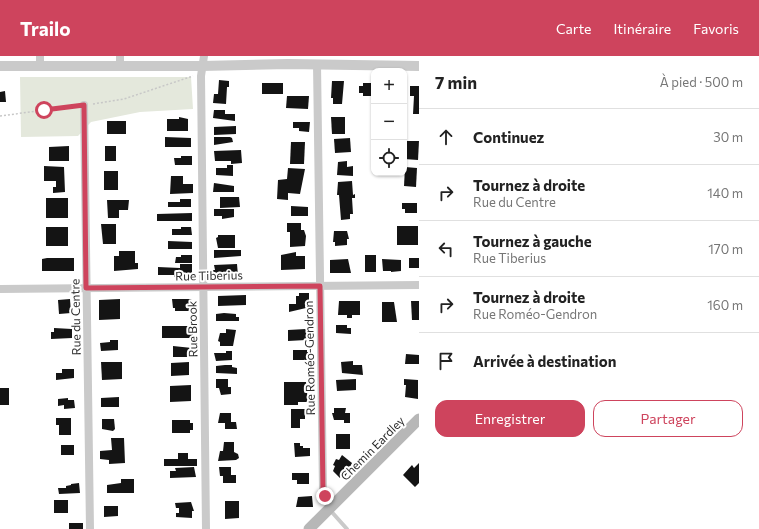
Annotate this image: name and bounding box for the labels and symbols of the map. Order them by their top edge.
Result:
route start [35,101,53,119]
street label: Rue Tiberius [175,267,243,283]
street label: Rue du Centre [67,279,83,355]
street label: Rue Brook [184,300,199,357]
street label: Rue Roméo-Gendron [301,301,317,415]
street label: Chemin Eardley [337,413,407,483]
route end [316,487,334,505]

